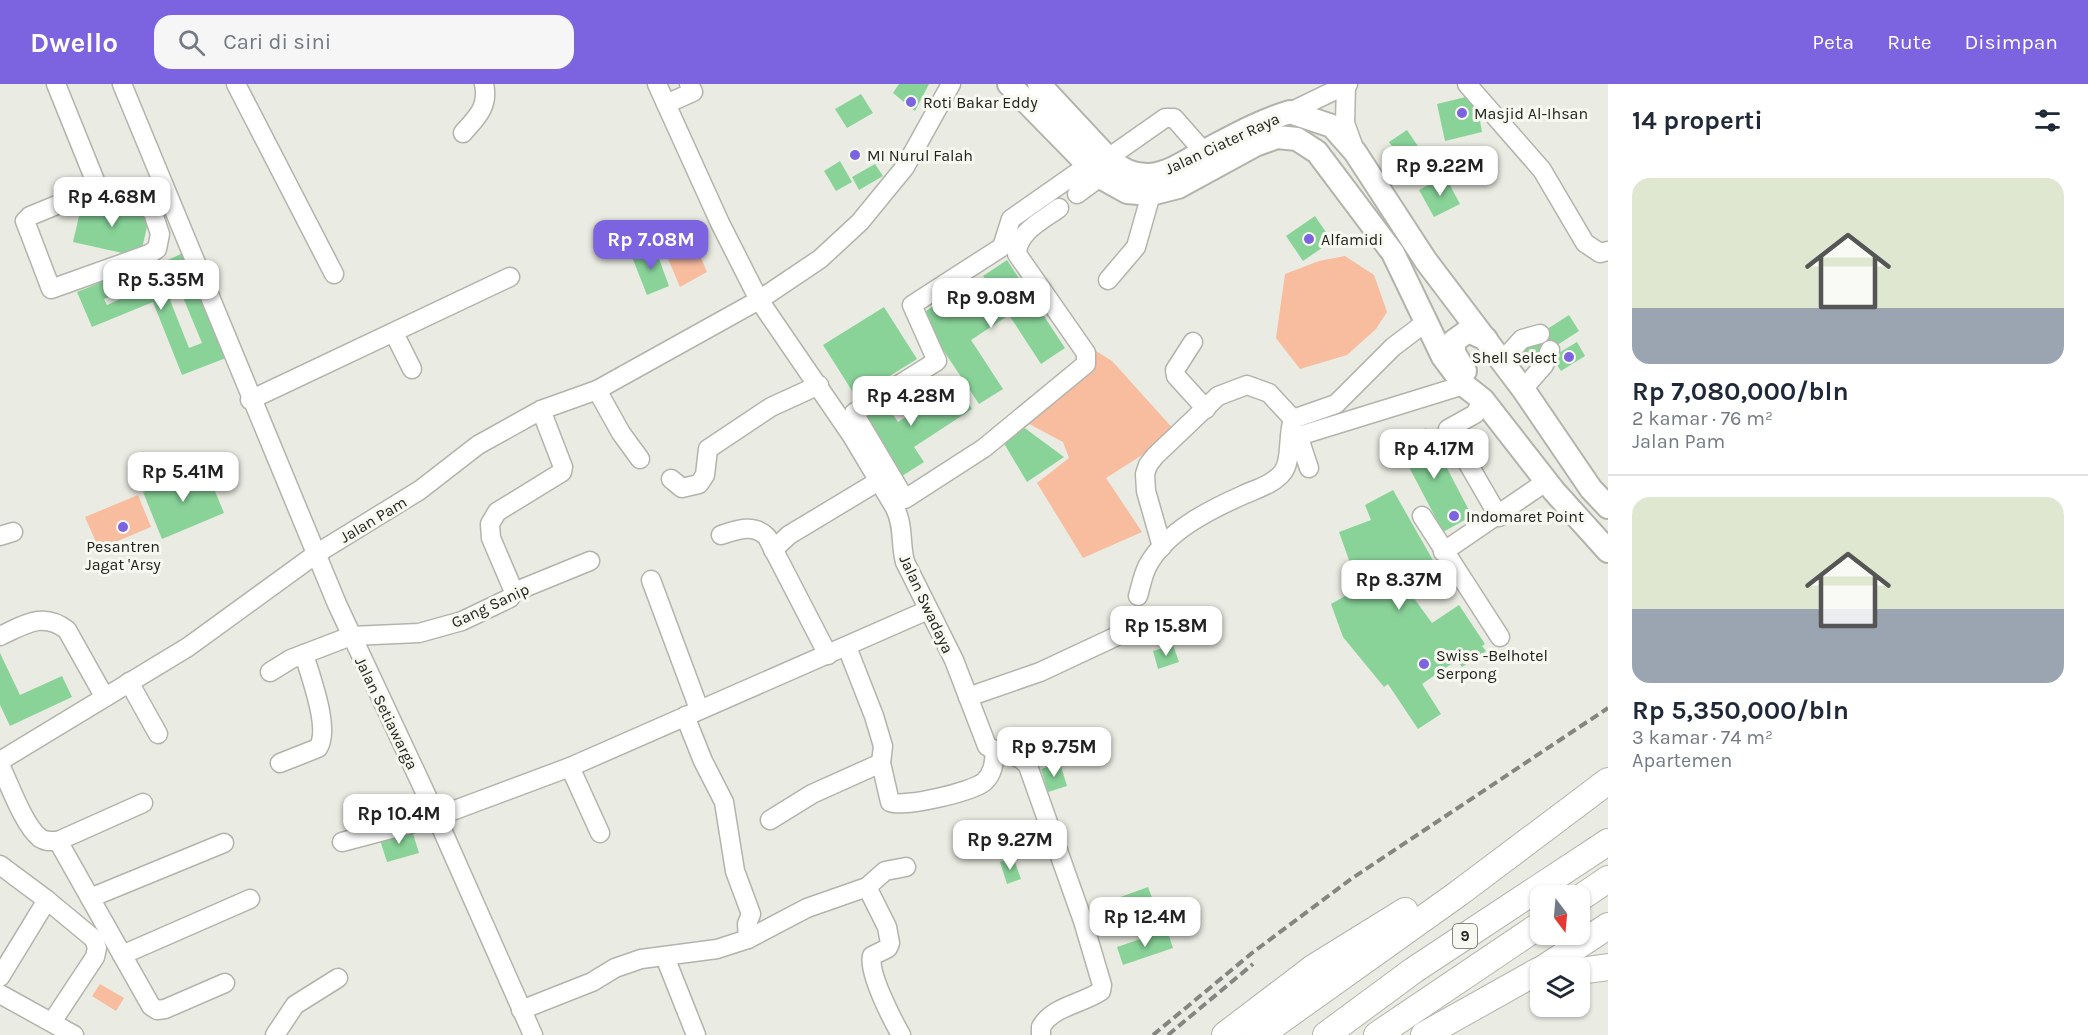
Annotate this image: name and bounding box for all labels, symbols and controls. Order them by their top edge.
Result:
search box [154,15,574,69]
text: Dwello [30,26,118,59]
icon: search [175,26,208,59]
text: Cari di sini [223,29,331,55]
text: Peta [1812,30,1854,54]
text: Rute [1887,30,1931,54]
text: Disimpan [1964,30,2058,54]
place label: Roti Bakar Eddy [923,93,1038,112]
marker: Roti Bakar Eddy [904,95,918,109]
place label: Masjid Al-Ihsan [1474,104,1588,123]
icon: filters [2031,104,2064,137]
text: 14 properti [1632,105,1763,136]
marker: Masjid Al-Ihsan [1455,106,1469,120]
street label: Jalan Ciater Raya [1162,109,1282,178]
place label: MI Nurul Falah [867,146,973,165]
pin: Rp 9.22M [1378,146,1502,197]
marker: MI Nurul Falah [848,148,862,162]
text: Rp 9.22M [1396,154,1484,177]
pin: Rp 4.68M [50,177,174,228]
text: Rp 4.68M [68,185,156,208]
icon: home [1794,217,1902,325]
pin: Rp 7.08M [589,220,713,271]
text: Rp 7.08M [607,228,695,251]
place label: Alfamidi [1321,230,1383,249]
marker: Alfamidi [1302,232,1316,246]
pin: Rp 5.35M [99,260,223,311]
text: Rp 5.35M [117,268,205,291]
pin: Rp 9.08M [929,278,1053,329]
text: Rp 9.08M [946,286,1036,309]
place label: Shell Select [1472,348,1557,367]
marker: Shell Select [1562,350,1576,364]
pin: Rp 4.28M [849,376,973,427]
text: Rp 7,080,000/bln [1632,376,1849,407]
text: Rp 4.28M [867,384,955,407]
text: 2 kamar · 76 m² [1632,407,1773,430]
pin: Rp 4.17M [1372,429,1496,480]
text: Jalan Pam [1632,430,1725,453]
text: Rp 4.17M [1394,437,1474,460]
pin: Rp 5.41M [121,452,245,503]
text: Rp 5.41M [142,460,224,483]
street label: Jalan Pam [336,492,410,547]
place label: Indomaret Point [1466,507,1584,526]
marker: Indomaret Point [1447,509,1461,523]
marker: Pesantren Jagat 'Arsy [116,520,130,534]
icon: home [1794,536,1902,644]
place label: Pesantren Jagat 'Arsy [85,537,161,574]
street label: Jalan Swadaya [895,552,958,657]
pin: Rp 8.37M [1337,560,1461,611]
text: Rp 8.37M [1355,568,1443,591]
street label: Gang Sanip [448,579,532,632]
pin: Rp 15.8M [1104,606,1228,657]
text: Rp 15.8M [1124,614,1208,637]
place label: Swiss -Belhotel Serpong [1436,646,1548,683]
street label: Jalan Setiawarga [351,654,422,773]
marker: Swiss -Belhotel Serpong [1417,657,1431,671]
text: Rp 5,350,000/bln [1632,695,1849,726]
text: 3 kamar · 74 m² [1632,726,1773,749]
pin: Rp 9.75M [992,727,1116,778]
text: Rp 9.75M [1011,735,1097,758]
text: Apartemen [1632,749,1732,772]
pin: Rp 10.4M [337,794,461,845]
text: Rp 10.4M [357,802,441,825]
pin: Rp 9.27M [948,820,1072,871]
text: Rp 9.27M [967,828,1053,851]
north arrow [1530,885,1590,945]
map controls [1530,885,1590,1017]
pin: Rp 12.4M [1083,897,1207,948]
text: Rp 12.4M [1103,905,1187,928]
road number: 9 [1453,924,1477,948]
button: layers [1530,957,1590,1017]

